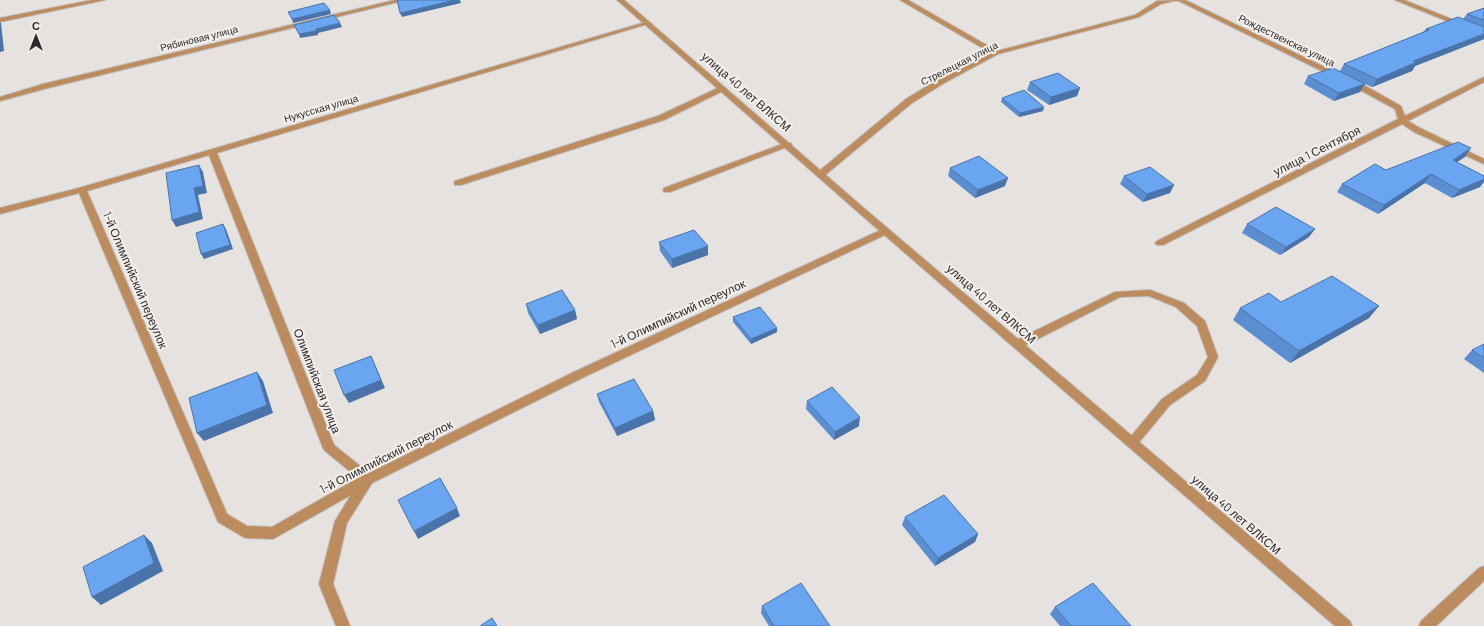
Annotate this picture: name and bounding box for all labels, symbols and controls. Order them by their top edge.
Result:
street label: Рождественская улица [1237,11,1338,69]
north arrow [16,16,56,56]
text: С [32,19,40,32]
street label: Рябиновая улица [159,22,240,53]
street label: Стрелецкая улица [919,38,1000,88]
street label: улица 40 лет ВЛКСМ [699,49,794,135]
street label: Нукусская улица [282,92,360,124]
street label: улица 1 Сентября [1271,122,1363,179]
street label: 1-й Олимпийский переулок [100,209,171,351]
street label: улица 40 лет ВЛКСМ [944,261,1039,347]
street label: 1-й Олимпийский переулок [608,275,748,351]
street label: Олимпийская улица [291,326,344,436]
street label: 1-й Олимпийский переулок [317,416,455,497]
street label: улица 40 лет ВЛКСМ [1189,472,1284,558]

